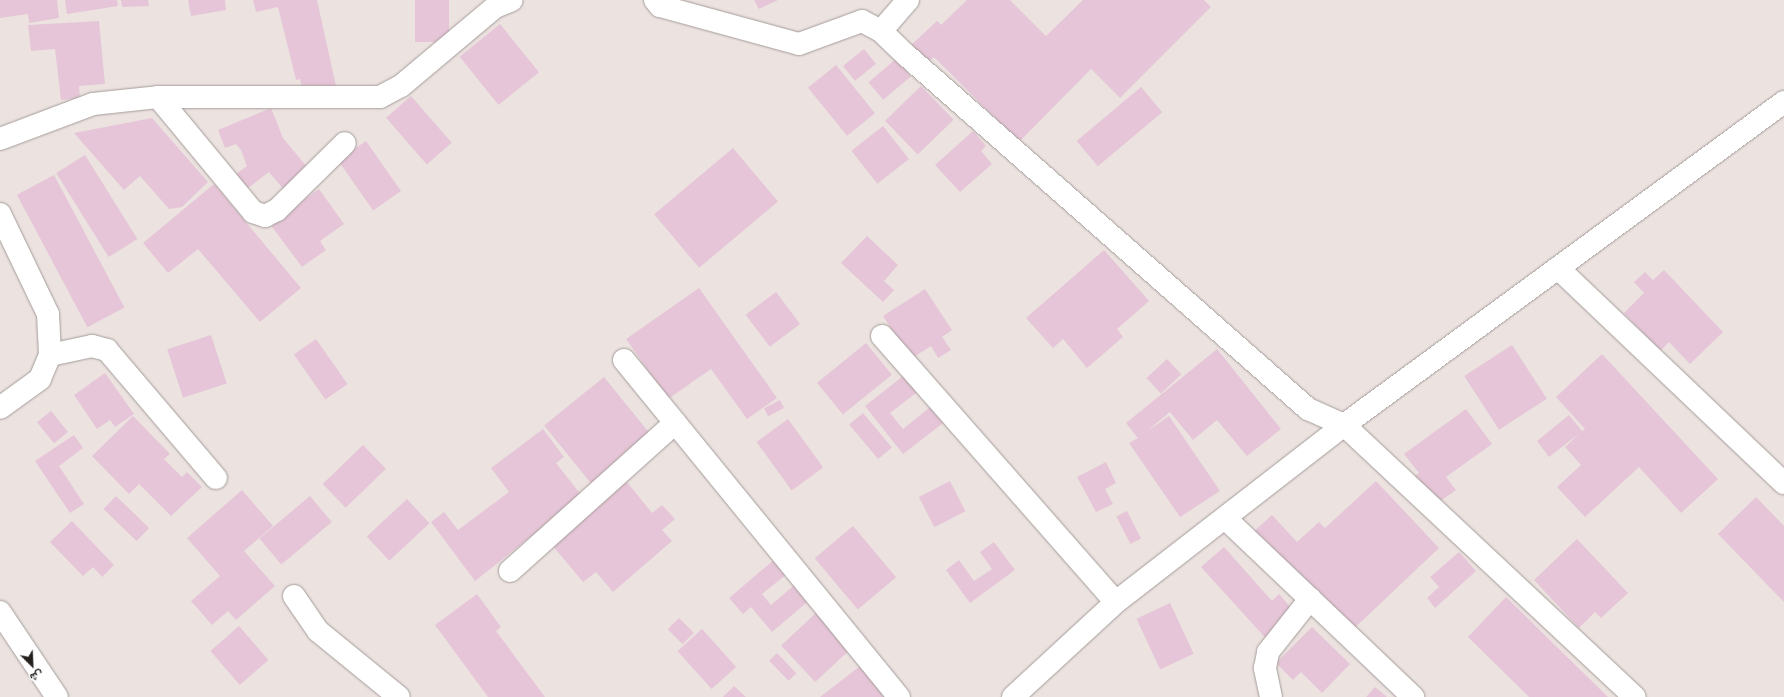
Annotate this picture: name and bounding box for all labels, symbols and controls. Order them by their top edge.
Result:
north arrow [12,645,52,685]
text: ش [28,668,45,684]

